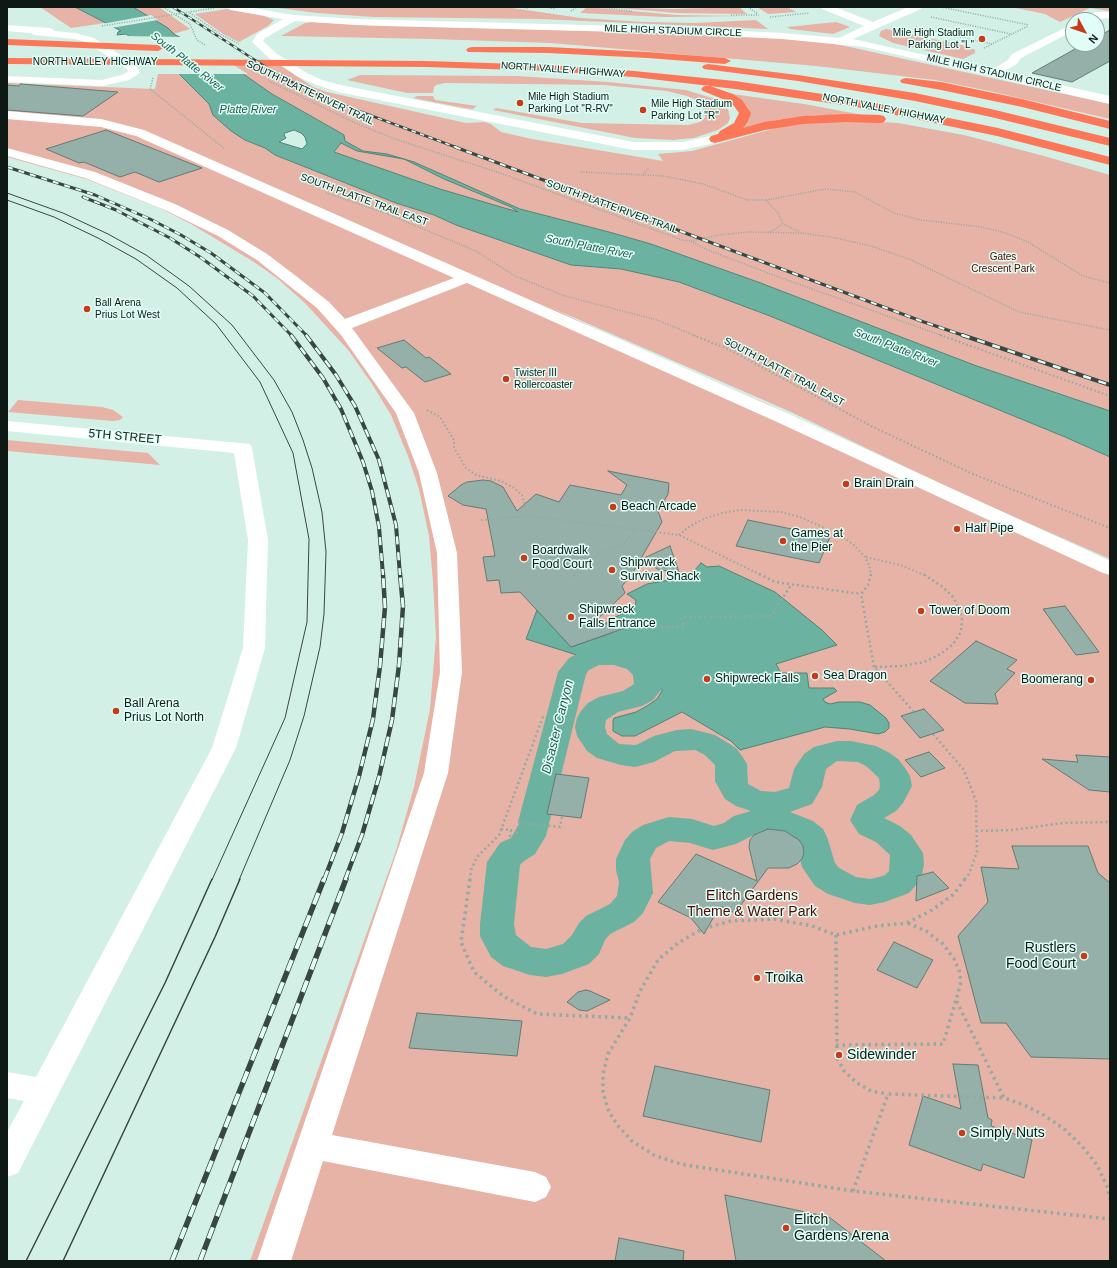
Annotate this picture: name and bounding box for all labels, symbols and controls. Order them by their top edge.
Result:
north arrow [1065,12,1105,52]
street label: MILE HIGH STADIUM CIRCLE [604,23,742,39]
place label: Mile High Stadium Parking Lot "L" [893,27,974,50]
water label: South Platte River [148,30,226,94]
text: N [1086,32,1101,46]
marker: Mile High Stadium Parking Lot "L" [977,34,987,44]
street label: MILE HIGH STADIUM CIRCLE [926,52,1062,94]
street label: NORTH VALLEY HIGHWAY [33,56,157,68]
street label: SOUTH PLATTE RIVER TRAIL [244,58,376,128]
street label: NORTH VALLEY HIGHWAY [500,60,626,80]
place label: Mile High Stadium Parking Lot "R-RV" [528,91,613,114]
street label: NORTH VALLEY HIGHWAY [822,91,946,127]
marker: Mile High Stadium Parking Lot "R-RV" [515,98,525,108]
place label: Mile High Stadium Parking Lot "R" [651,98,732,122]
water label: Platte River [220,103,276,117]
marker: Mile High Stadium Parking Lot "R" [638,105,648,115]
street label: SOUTH PLATTE TRAIL EAST [299,171,429,229]
street label: SOUTH PLATTE RIVER TRAIL [545,178,679,236]
water label: South Platte River [544,232,634,262]
park label: Gates Crescent Park [971,251,1035,274]
place label: Ball Arena Prius Lot West [95,297,160,320]
marker: Ball Arena Prius Lot West [82,304,92,314]
water label: South Platte River [852,326,940,370]
street label: SOUTH PLATTE TRAIL EAST [722,335,846,409]
place label: Twister III Rollercoaster [514,367,573,390]
marker: Twister III Rollercoaster [501,374,511,384]
street label: 5TH STREET [88,427,162,447]
place label: Brain Drain [854,477,914,491]
marker: Brain Drain [841,479,851,489]
place label: Beach Arcade [621,500,696,514]
marker: Beach Arcade [608,502,618,512]
place label: Half Pipe [965,522,1014,536]
marker: Half Pipe [952,524,962,534]
place label: Games at the Pier [791,527,843,555]
marker: Games at the Pier [778,536,788,546]
place label: Boardwalk Food Court [532,544,592,572]
marker: Boardwalk Food Court [519,553,529,563]
place label: Shipwreck Survival Shack [620,556,699,584]
marker: Shipwreck Survival Shack [607,565,617,575]
place label: Shipwreck Falls Entrance [579,603,656,631]
place label: Tower of Doom [929,604,1010,618]
marker: Tower of Doom [916,606,926,616]
marker: Shipwreck Falls Entrance [566,612,576,622]
place label: Sea Dragon [823,669,887,683]
marker: Sea Dragon [810,671,820,681]
place label: Shipwreck Falls [715,672,799,686]
place label: Boomerang [1021,673,1083,687]
marker: Shipwreck Falls [702,674,712,684]
marker: Boomerang [1086,675,1096,685]
water label: Disaster Canyon [539,678,577,776]
place label: Ball Arena Prius Lot North [124,697,204,725]
marker: Ball Arena Prius Lot North [111,706,121,716]
park label: Elitch Gardens Theme & Water Park [687,888,817,920]
place label: Rustlers Food Court [1006,940,1076,972]
marker: Rustlers Food Court [1079,951,1089,961]
place label: Troika [765,970,803,986]
marker: Troika [752,973,762,983]
place label: Sidewinder [847,1047,916,1063]
marker: Sidewinder [834,1050,844,1060]
place label: Simply Nuts [970,1125,1045,1141]
marker: Simply Nuts [957,1128,967,1138]
place label: Elitch Gardens Arena [794,1212,889,1244]
marker: Elitch Gardens Arena [781,1223,791,1233]

